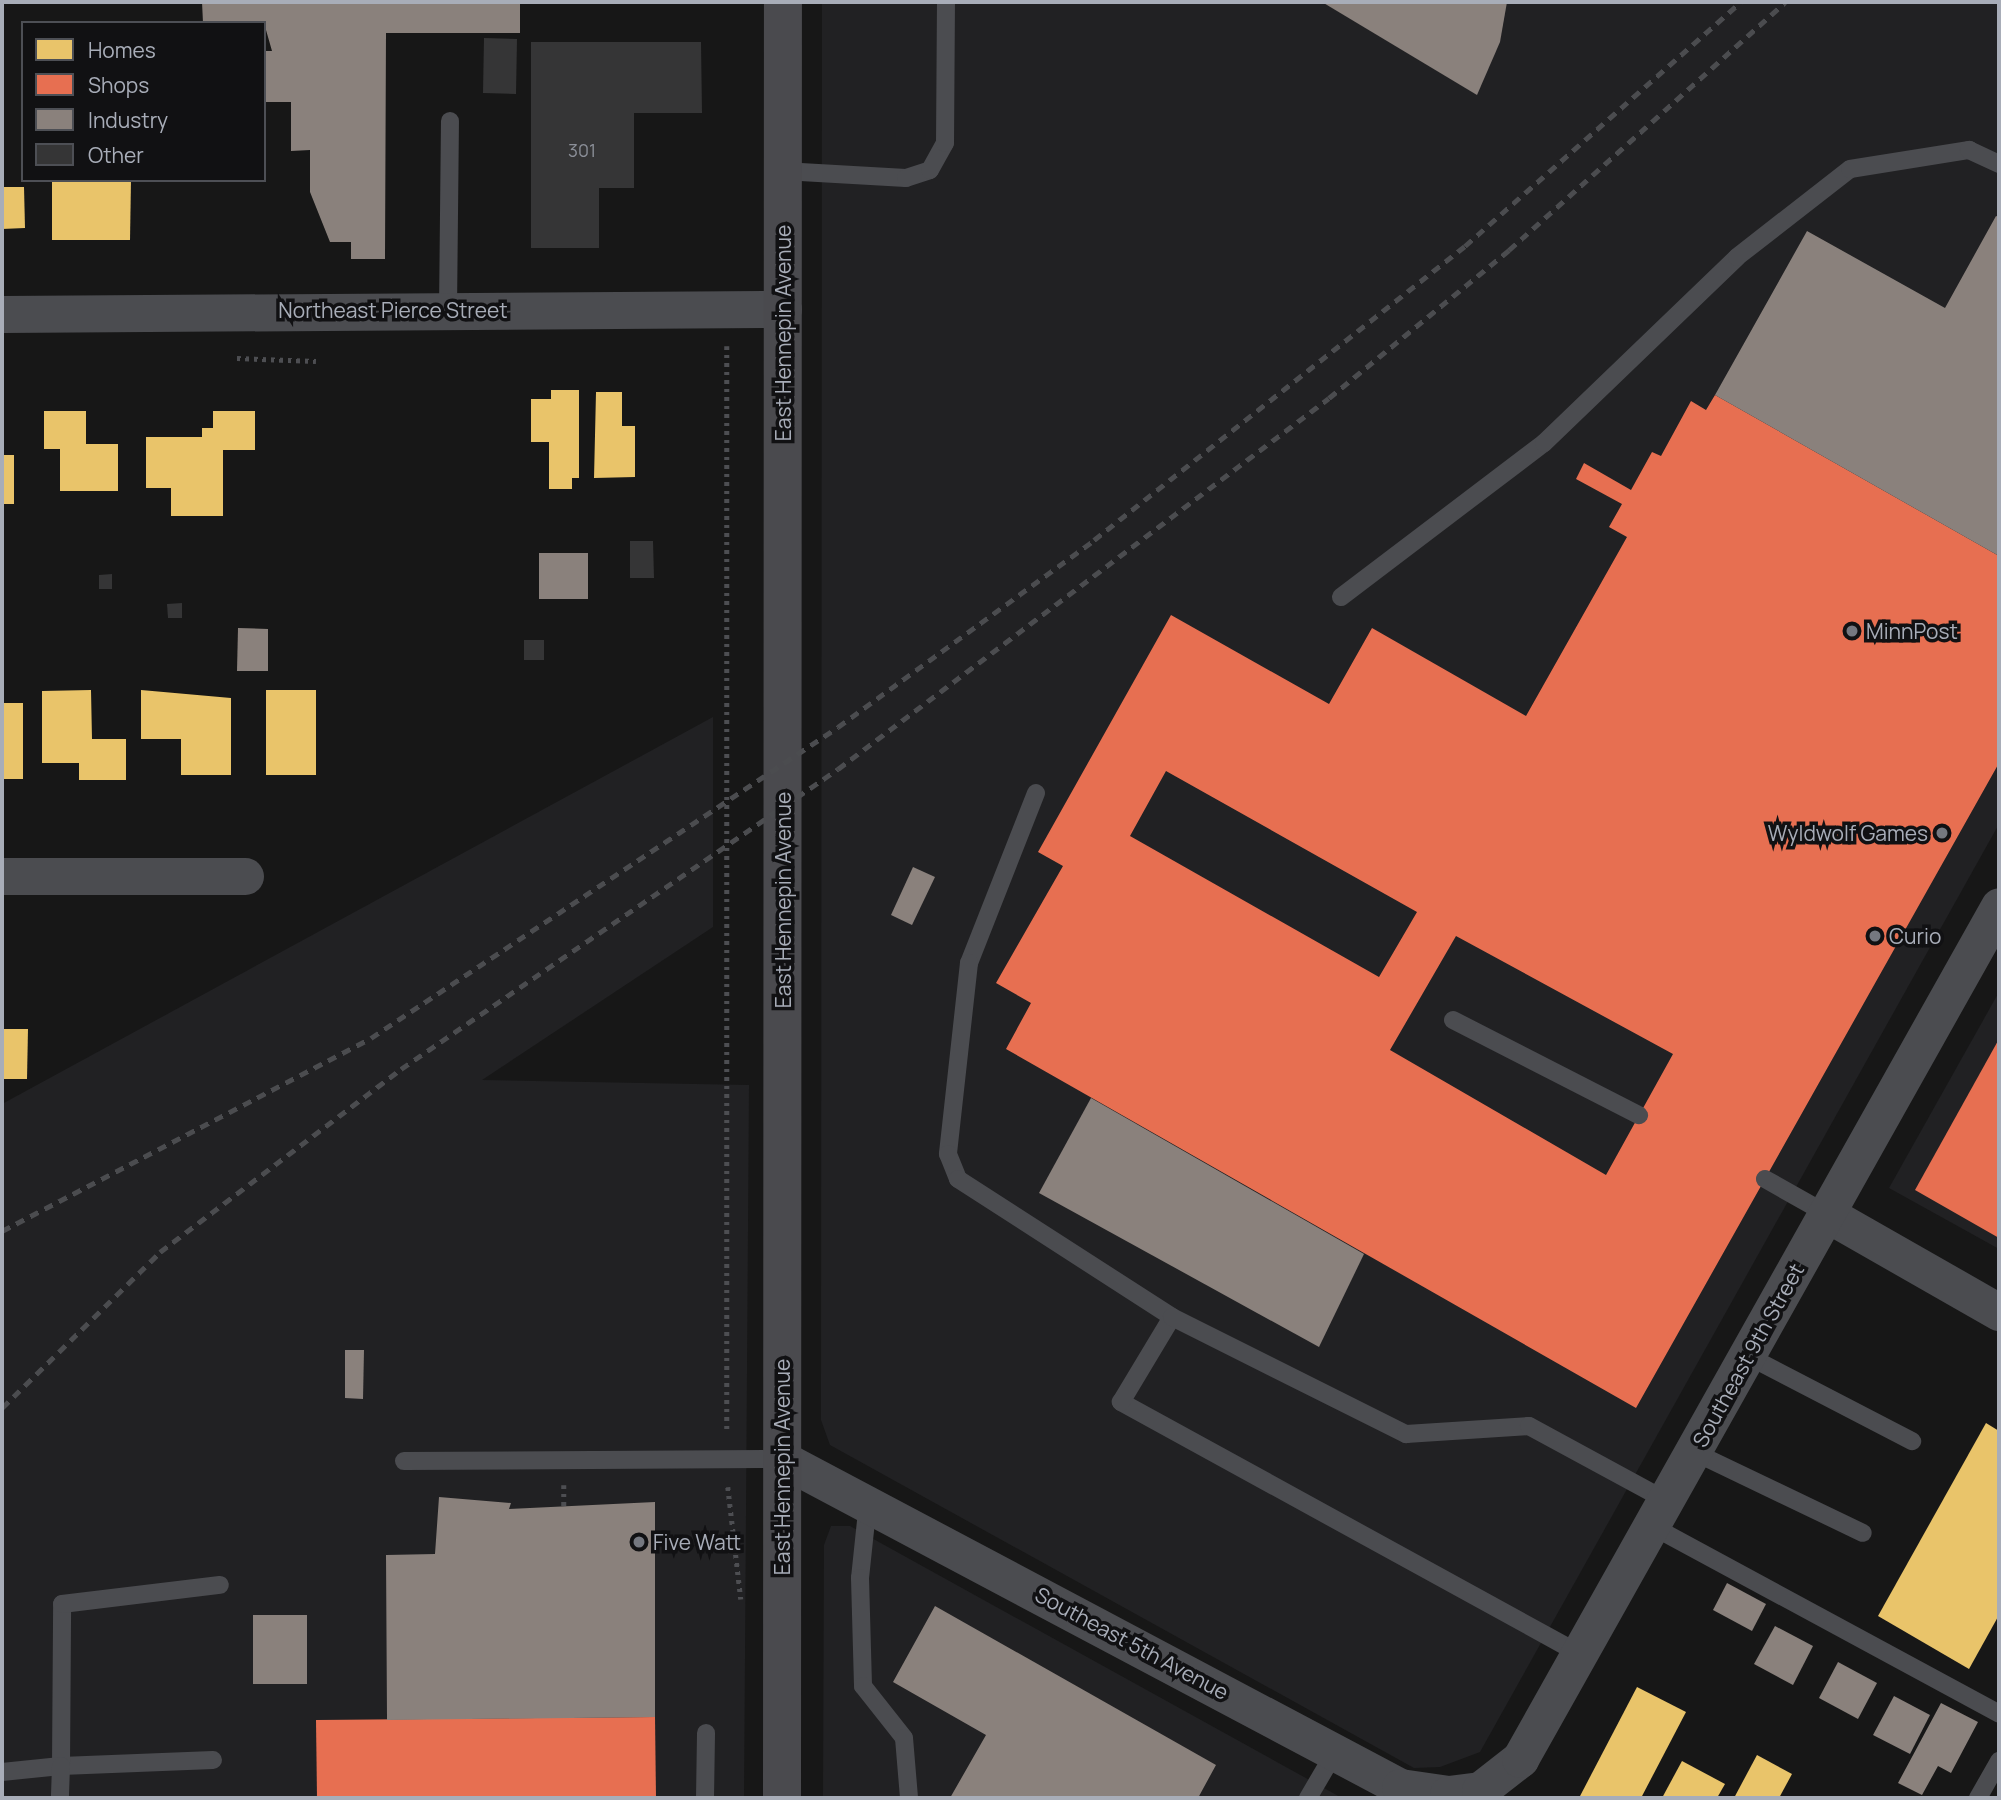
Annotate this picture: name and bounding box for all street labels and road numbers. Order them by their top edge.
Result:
street label: East Hennepin Avenue [770,225,796,441]
street label: Northeast Pierce Street [278,297,508,323]
street label: East Hennepin Avenue [770,792,796,1008]
street label: Southeast 9th Street [1687,1259,1809,1451]
street label: East Hennepin Avenue [769,1359,795,1575]
street label: Southeast 5th Avenue [1031,1581,1233,1705]

